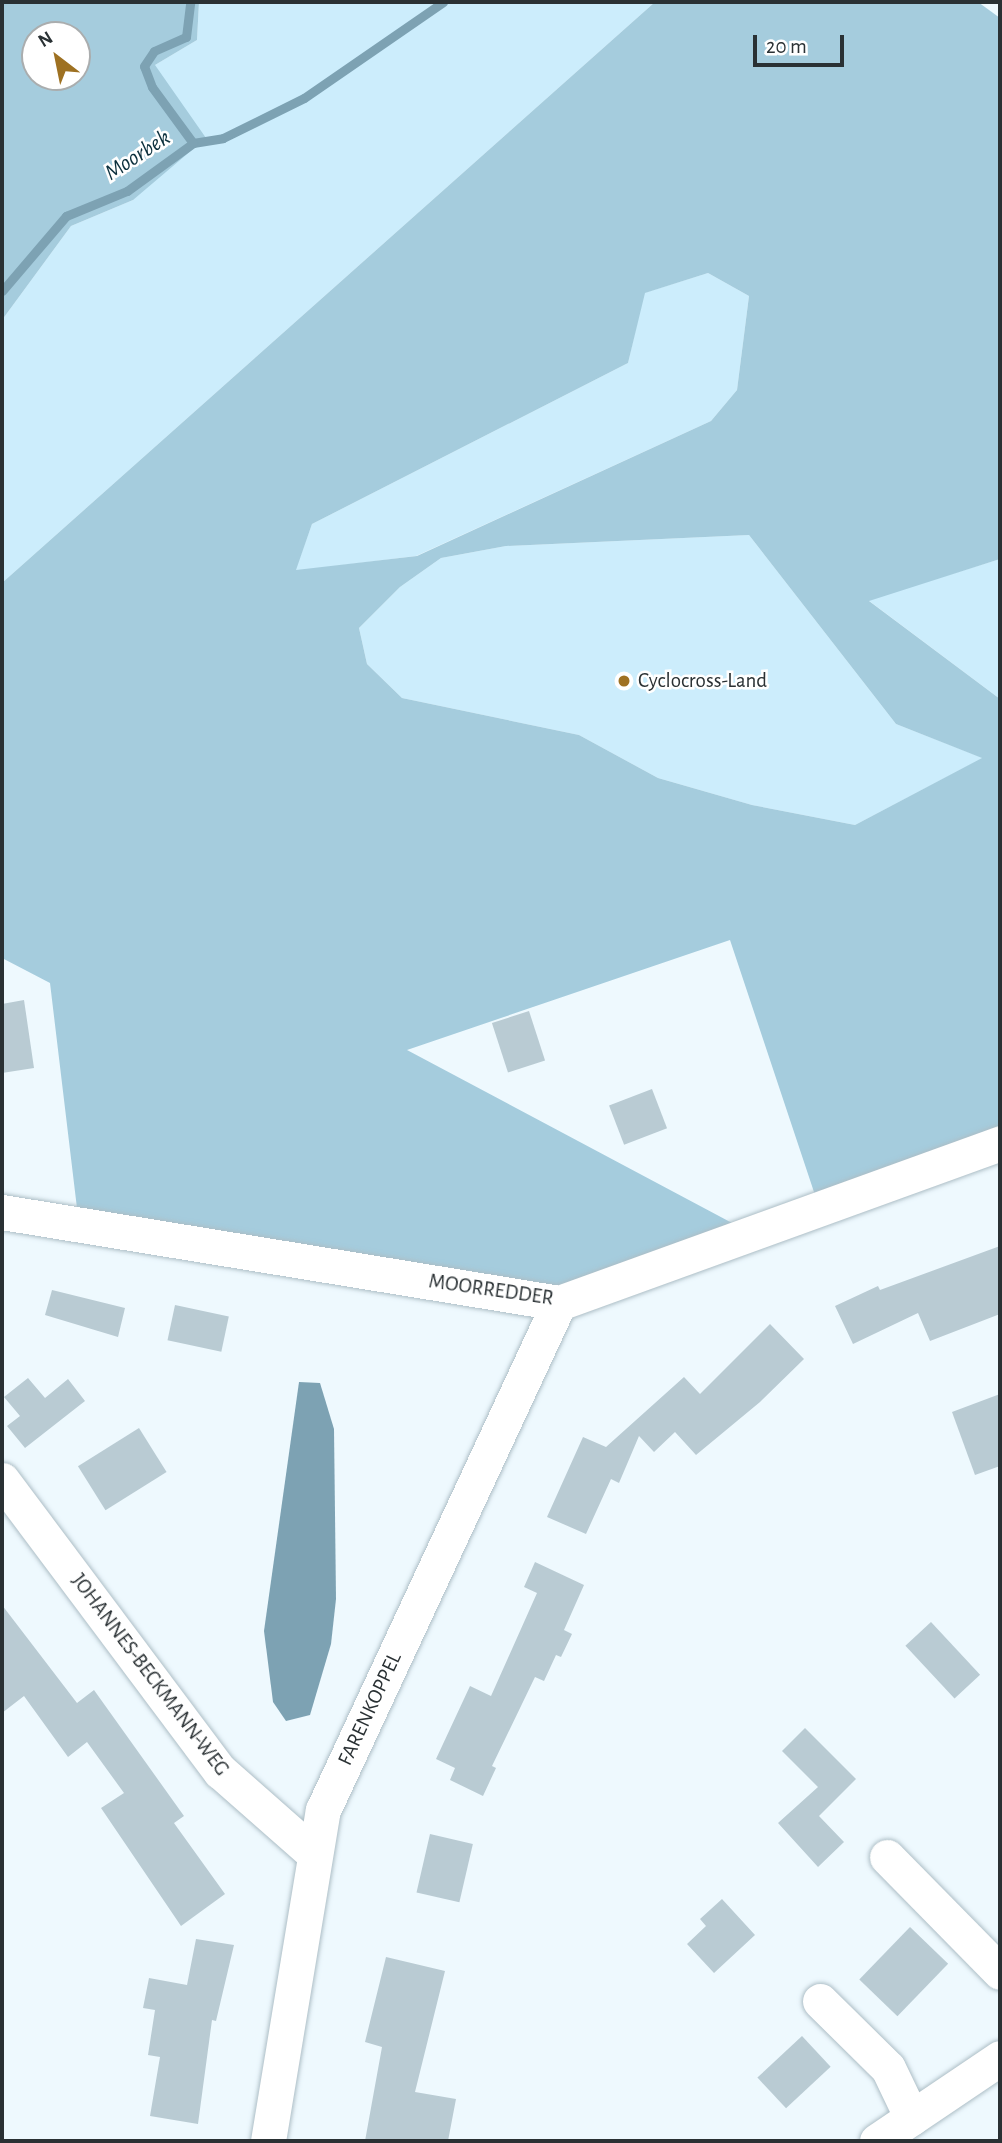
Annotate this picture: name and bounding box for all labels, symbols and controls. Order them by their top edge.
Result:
north arrow [21,21,91,91]
scale bar [757,21,848,65]
text: N [35,28,56,51]
text: 20 m [766,36,807,57]
water label: Moorbek [100,125,176,187]
place label: Cyclocross-Land [638,668,767,694]
marker: Cyclocross-Land [616,673,632,689]
street label: MOORREDDER [427,1269,555,1311]
street label: JOHANNES-BECKMANN-WEG [66,1569,234,1781]
street label: FARENKOPPEL [333,1648,407,1770]

